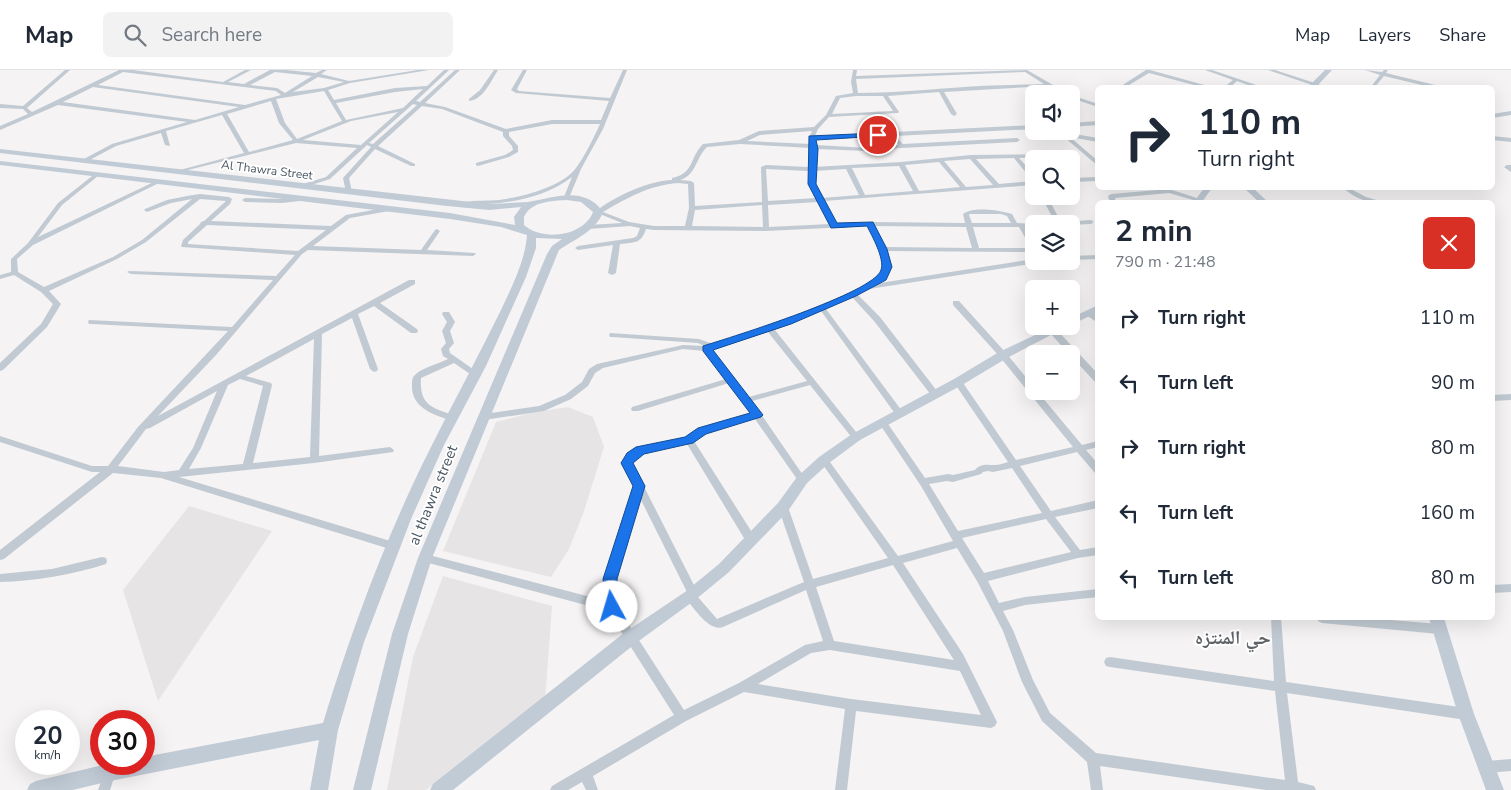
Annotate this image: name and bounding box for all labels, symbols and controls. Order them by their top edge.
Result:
search box [103,12,453,57]
text: Map [25,19,73,51]
icon: search [121,21,149,49]
text: Search here [161,22,262,48]
text: Map [1295,23,1330,47]
text: Layers [1358,23,1411,47]
text: Share [1439,23,1486,47]
map controls [1025,85,1080,400]
button: sound [1025,85,1080,140]
text: 110 m [1198,99,1301,146]
icon: right [1115,105,1180,170]
pin [857,114,899,156]
icon: arrive [864,121,892,149]
text: Turn right [1198,144,1294,174]
button: search [1025,150,1080,205]
street label: Al Thawra Street [220,156,315,184]
text: 2 min [1115,211,1193,252]
button: layers [1025,215,1080,270]
button: close [1423,217,1475,269]
text: 790 m · 21:48 [1115,251,1216,273]
button: + [1025,280,1080,335]
icon: right [1115,304,1143,332]
text: Turn right [1158,305,1245,331]
text: 110 m [1420,305,1475,331]
button: − [1025,345,1080,400]
icon: left [1115,369,1143,397]
text: Turn left [1158,370,1233,396]
text: 90 m [1431,370,1475,396]
icon: right [1115,434,1143,462]
text: Turn right [1158,435,1245,461]
text: 80 m [1431,435,1475,461]
street label: al thawra street [404,441,462,548]
icon: left [1115,499,1143,527]
text: Turn left [1158,500,1233,526]
text: 160 m [1420,500,1475,526]
icon: left [1115,564,1143,592]
text: Turn left [1158,565,1233,591]
text: 80 m [1431,565,1475,591]
position arrow [585,580,637,632]
district label: حي المنتزه [1195,625,1271,653]
speed limit sign: 30 [90,710,155,775]
text: 20 [32,719,63,753]
text: km/h [34,747,61,763]

